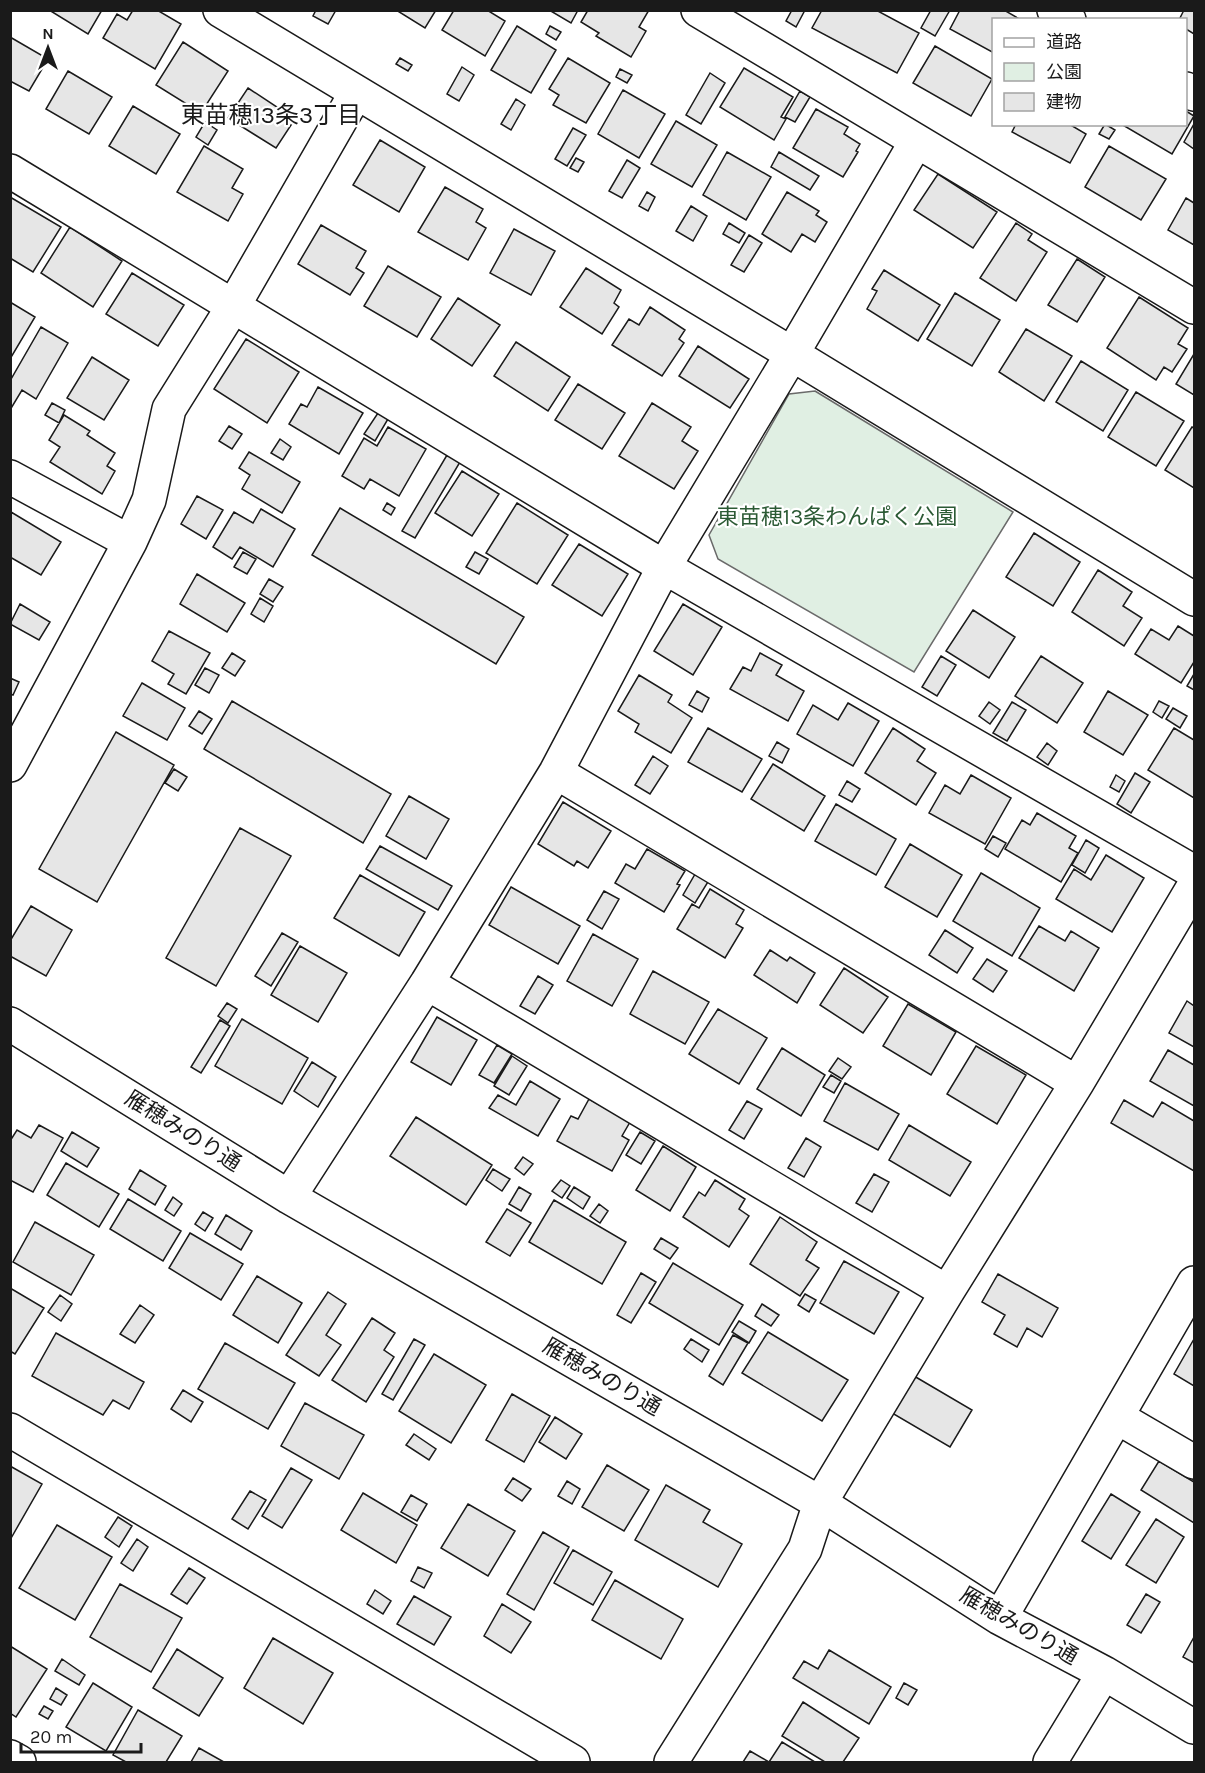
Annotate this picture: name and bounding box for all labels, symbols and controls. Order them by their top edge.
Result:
north arrow [18,18,78,78]
legend [992,18,1187,126]
text: N [42,24,54,43]
text: 道路 [1046,31,1082,53]
text: 公園 [1046,61,1082,83]
text: 建物 [1046,91,1082,113]
district label: 東苗穂13条3丁目 [181,101,361,129]
park label: 東苗穂13条わんぱく公園 [717,504,957,530]
street label: 雁穂みのり通 [120,1085,246,1177]
street label: 雁穂みのり通 [538,1333,666,1421]
street label: 雁穂みのり通 [955,1582,1083,1670]
scale bar [21,1716,141,1754]
text: 20 m [30,1726,72,1748]

